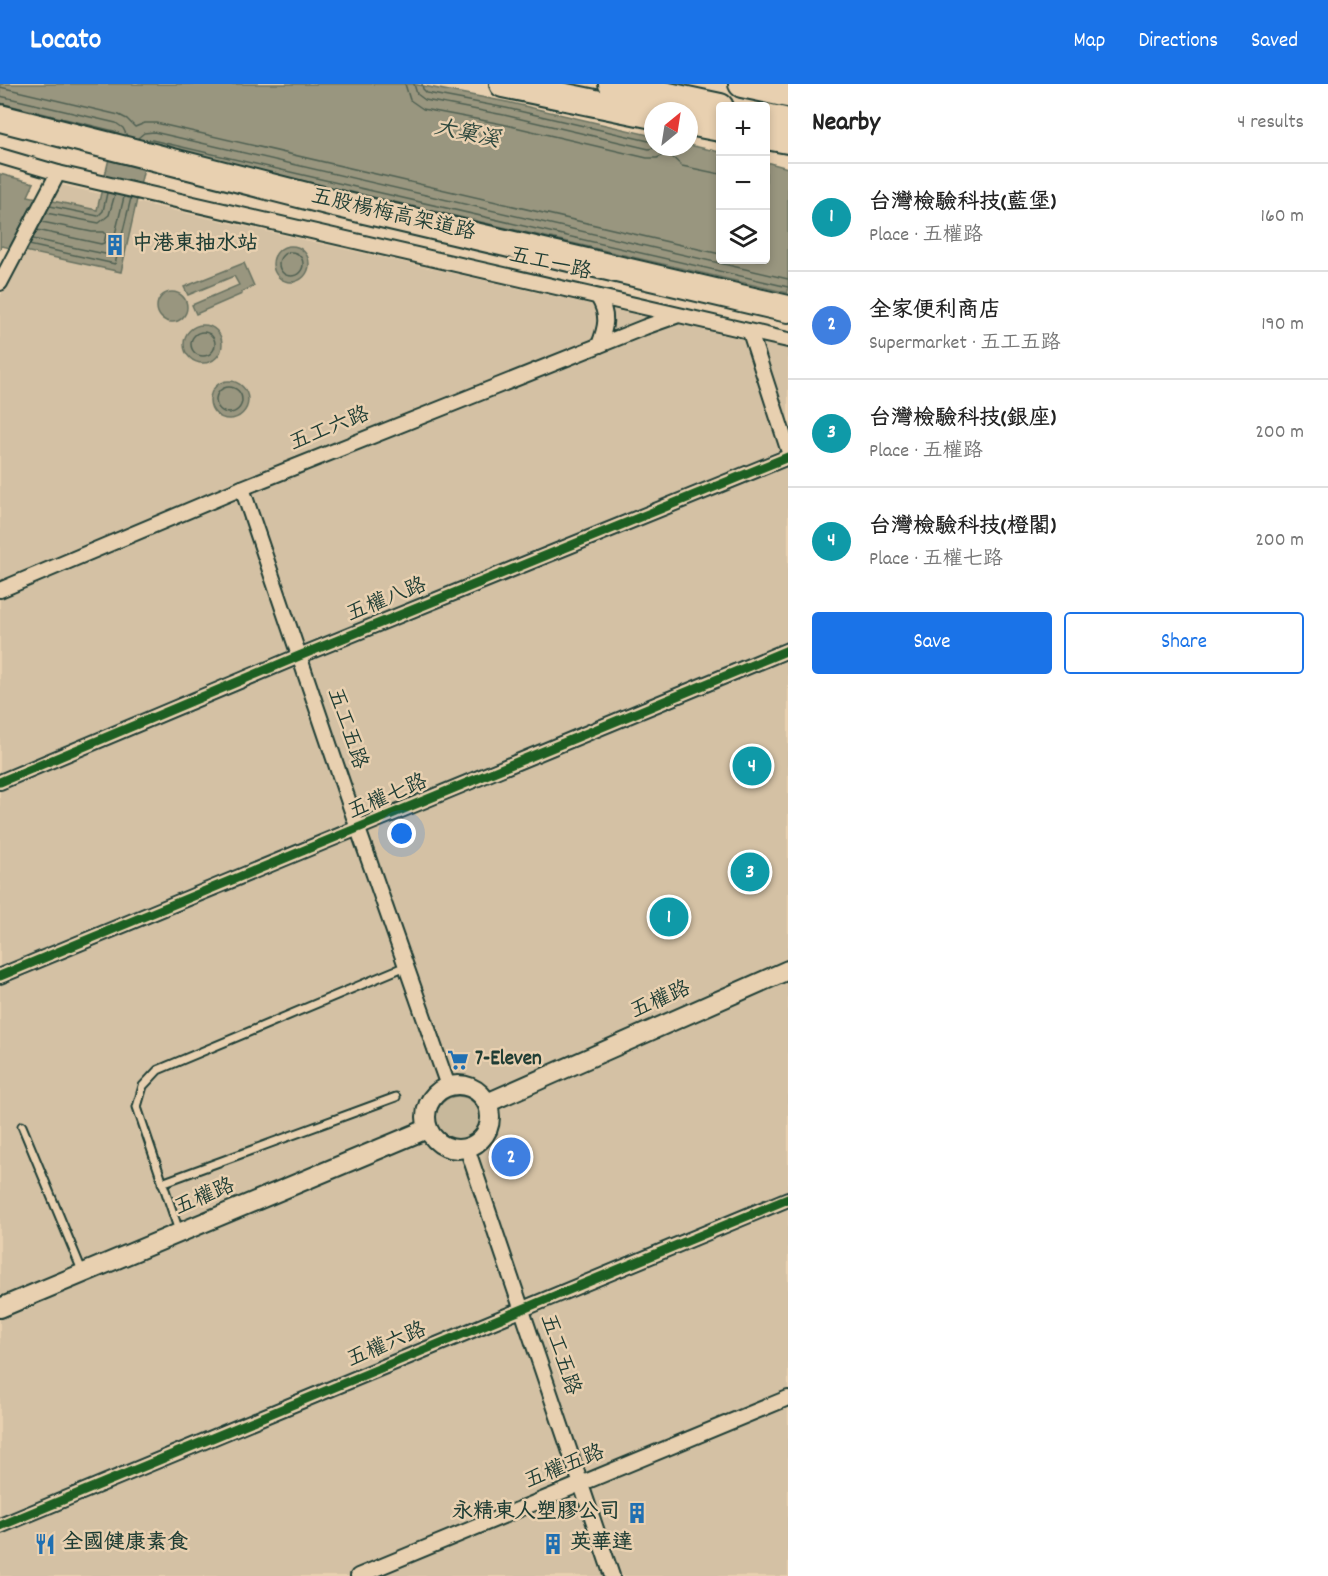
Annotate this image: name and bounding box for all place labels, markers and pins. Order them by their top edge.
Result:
place label: 中港東抽水站 [132,230,258,260]
building icon: 中港東抽水站 [103,233,127,257]
pin: 4 [732,744,771,788]
pin: 3 [730,850,770,894]
pin: 1 [650,894,688,940]
place label: 7-Eleven [475,1045,542,1075]
supermarket icon: 7-Eleven [446,1048,470,1072]
pin: 2 [492,1134,530,1180]
place label: 永精東人塑膠公司 [452,1498,620,1528]
building icon: 永精東人塑膠公司 [625,1501,649,1525]
place label: 全國健康素食 [62,1529,188,1559]
place label: 英華達 [570,1529,633,1559]
restaurant icon: 全國健康素食 [33,1532,57,1556]
building icon: 英華達 [541,1532,565,1556]

